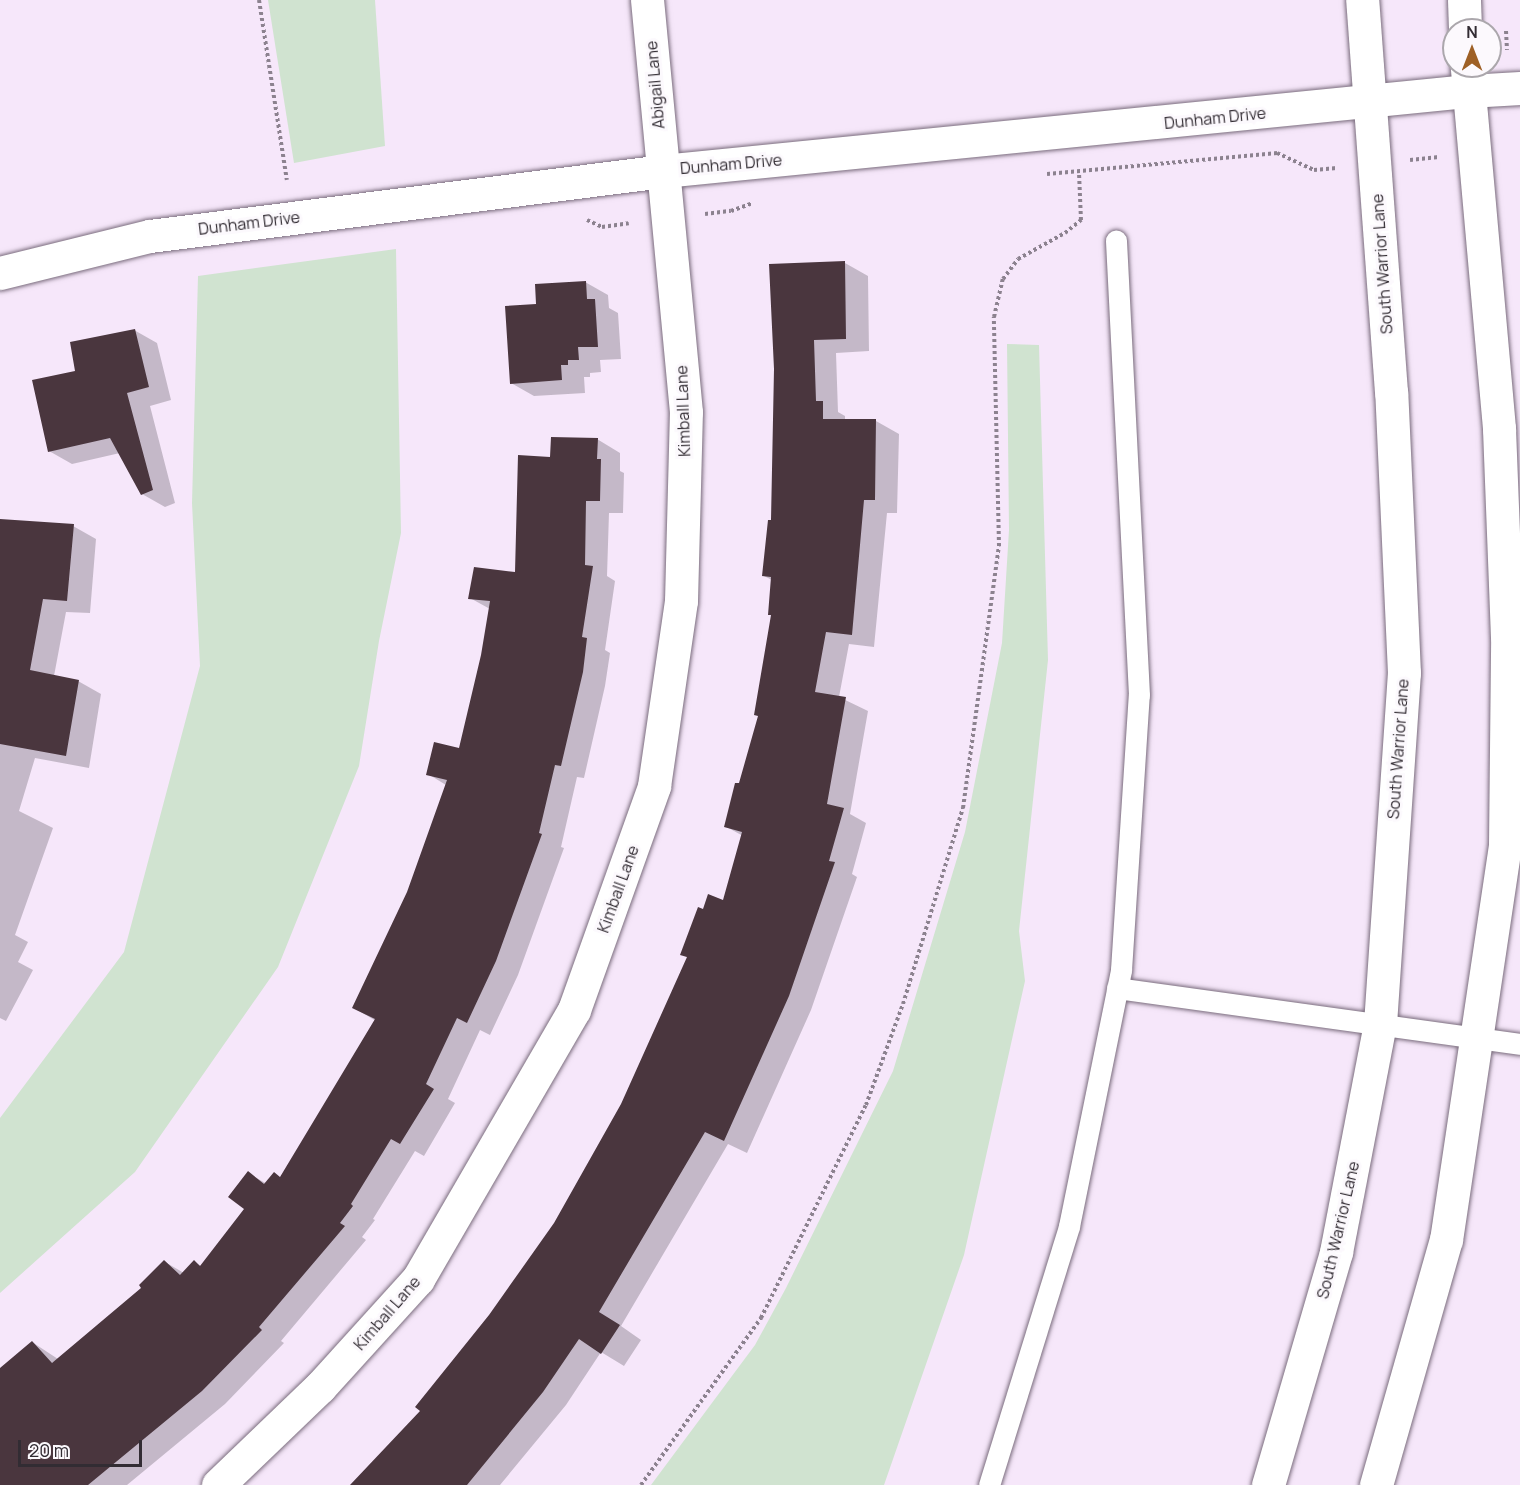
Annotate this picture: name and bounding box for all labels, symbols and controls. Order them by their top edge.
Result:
north arrow [1442,18,1502,78]
text: N [1466,21,1478,43]
street label: Abigail Lane [642,40,668,130]
street label: Dunham Drive [1163,103,1267,133]
street label: Dunham Drive [679,150,783,178]
street label: South Warrior Lane [1368,193,1396,335]
street label: Dunham Drive [197,207,301,239]
street label: Kimball Lane [672,365,694,457]
street label: South Warrior Lane [1384,678,1412,820]
street label: Kimball Lane [593,843,643,935]
street label: South Warrior Lane [1313,1159,1363,1301]
street label: Kimball Lane [350,1272,424,1354]
scale bar [21,1428,146,1466]
text: 20 m [29,1438,69,1462]

